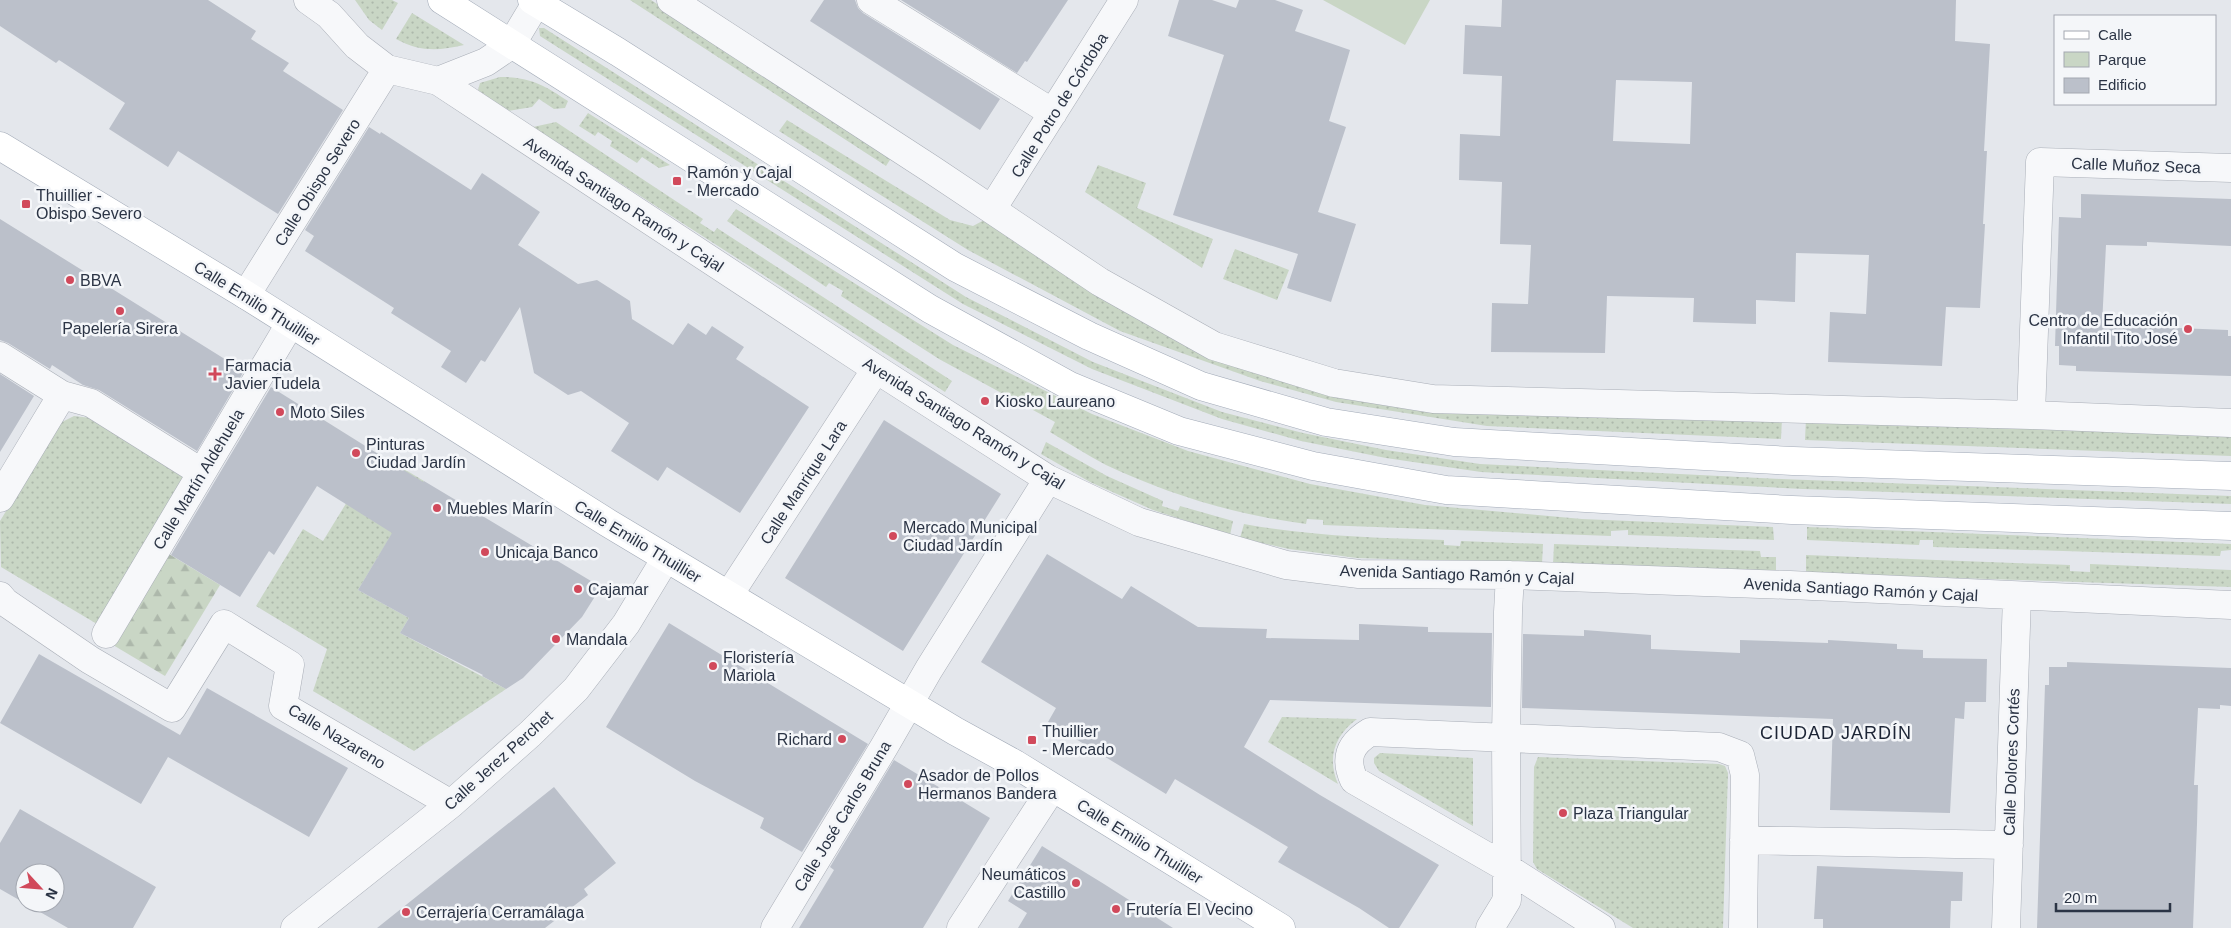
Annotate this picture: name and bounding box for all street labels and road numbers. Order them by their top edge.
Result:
street label: Calle Potro de Córdoba [1008,30,1111,181]
street label: Calle Obispo Severo [271,115,364,249]
street label: Avenida Santiago Ramón y Cajal [521,133,727,275]
street label: Calle Muñoz Seca [2071,155,2201,176]
street label: Calle Emilio Thuillier [191,258,323,349]
street label: Avenida Santiago Ramón y Cajal [860,354,1068,493]
street label: Calle Martín Aldehuela [150,406,247,553]
street label: Calle Manrique Lara [757,417,850,547]
street label: Calle Emilio Thuillier [571,497,705,586]
street label: Avenida Santiago Ramón y Cajal [1339,562,1574,587]
street label: Avenida Santiago Ramón y Cajal [1743,575,1979,604]
street label: Calle Dolores Cortés [2000,688,2023,836]
street label: Calle Nazareno [285,701,388,772]
street label: Calle Jerez Perchet [441,707,556,813]
street label: Calle José Carlos Bruna [791,738,894,895]
street label: Calle Emilio Thuillier [1074,796,1206,887]

